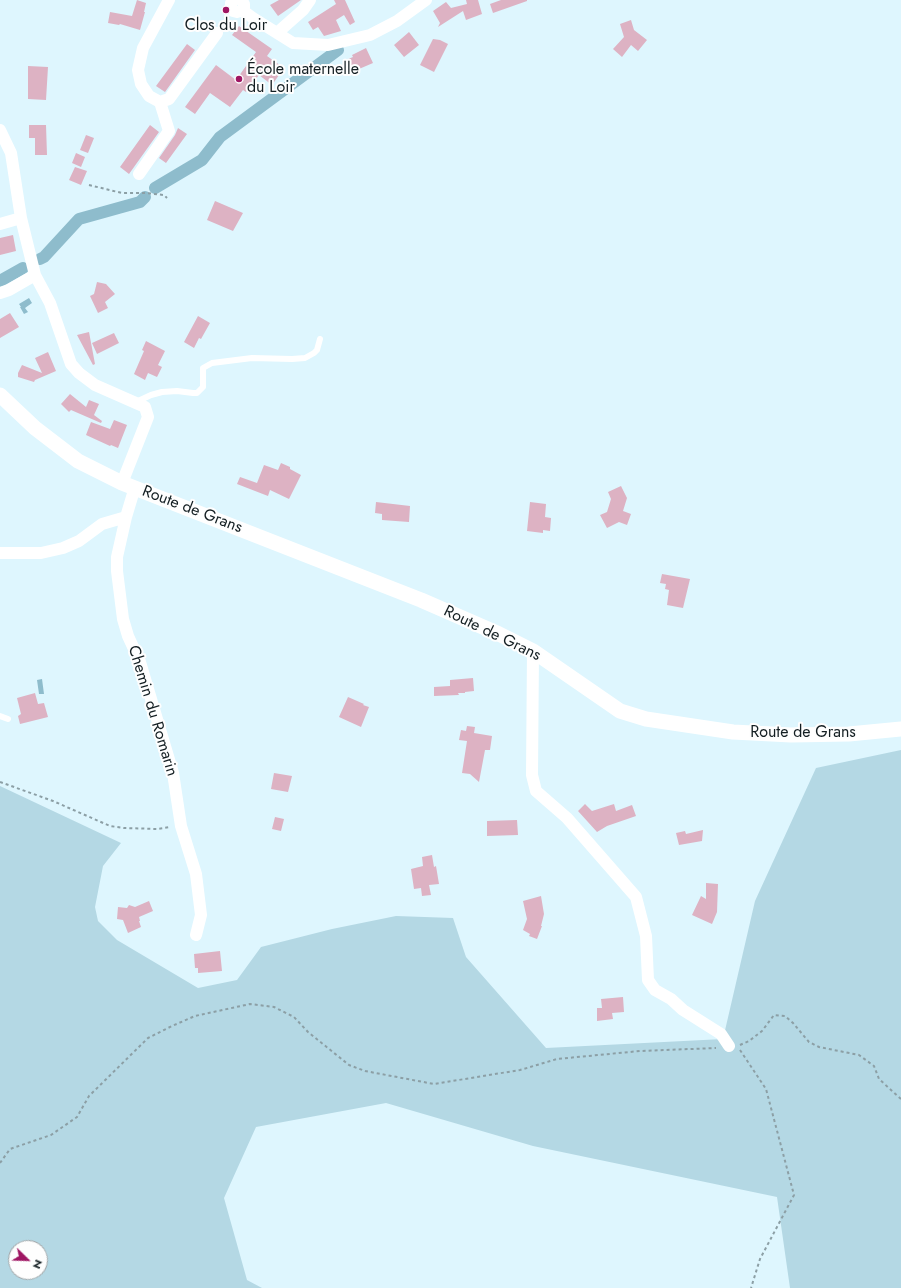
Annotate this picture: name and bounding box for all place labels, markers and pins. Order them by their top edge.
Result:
marker: Clos du Loir [221,5,231,15]
place label: Clos du Loir [185,16,267,36]
place label: École maternelle du Loir [247,60,359,98]
marker: École maternelle du Loir [234,74,244,84]

